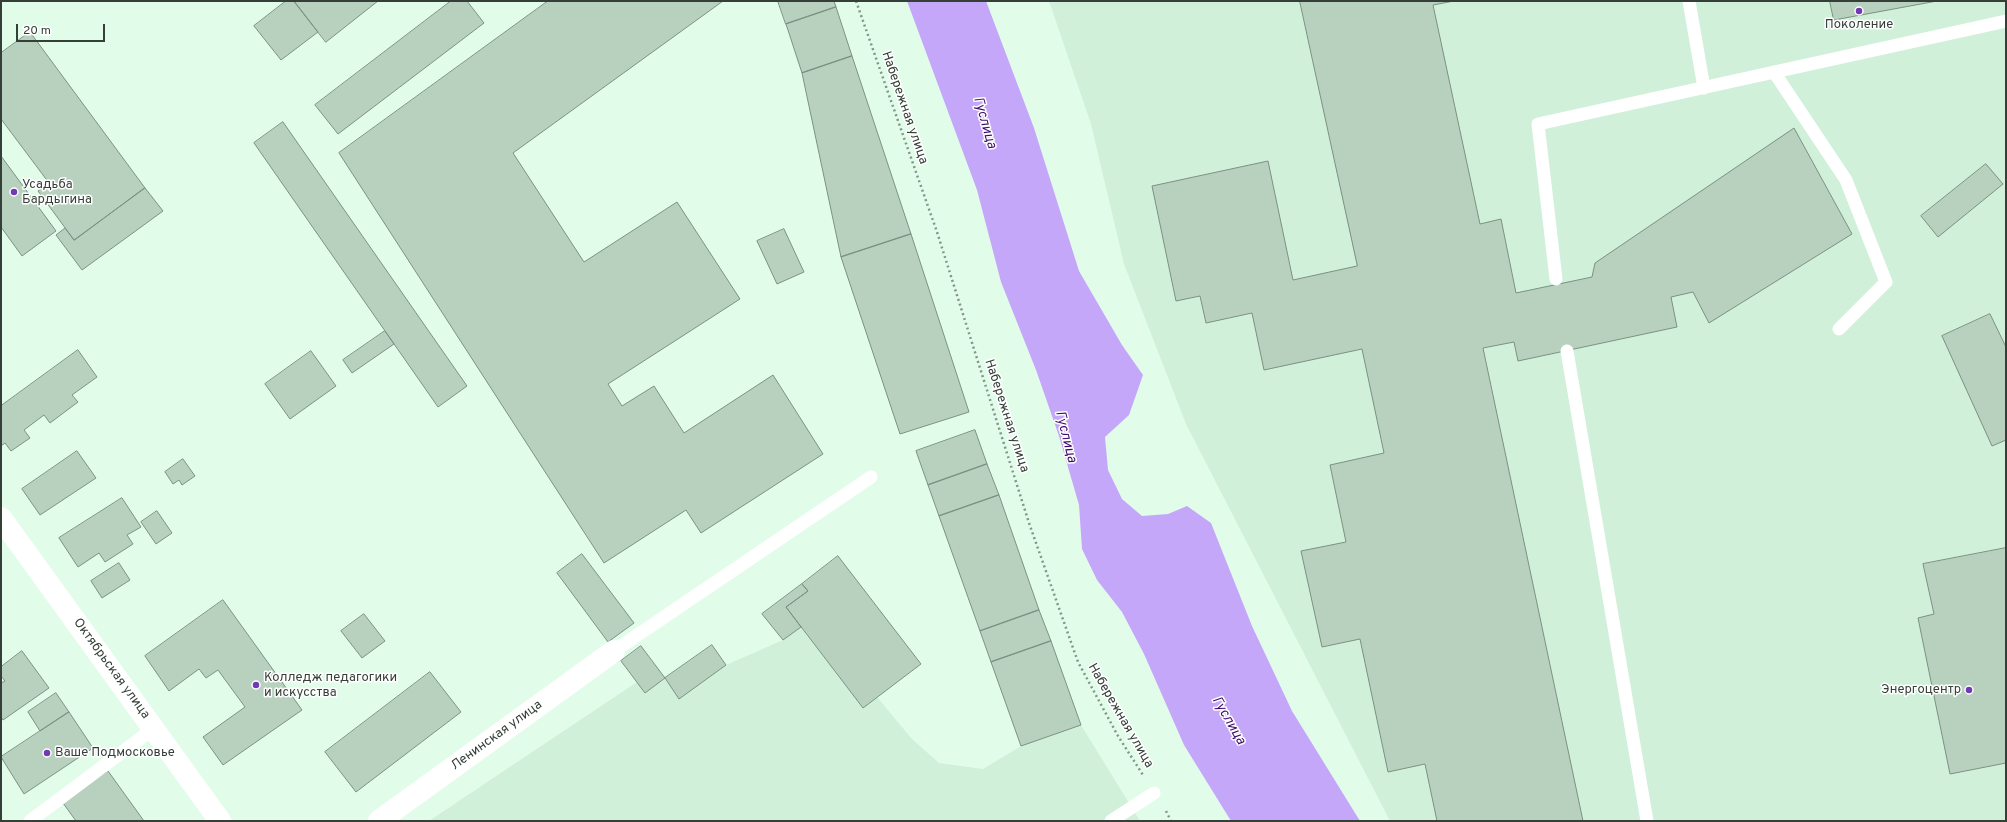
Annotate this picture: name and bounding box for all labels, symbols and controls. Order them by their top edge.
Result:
marker: Поколение [1854,6,1864,16]
scale bar [18,16,107,42]
place label: Поколение [1825,17,1893,33]
text: 20 m [23,23,51,39]
street label: Набережная улица [877,50,931,166]
water label: Гуслица [969,95,999,151]
place label: Усадьба Бардыгина [22,177,92,208]
marker: Усадьба Бардыгина [9,187,19,197]
street label: Набережная улица [980,357,1032,475]
water label: Гуслица [1050,409,1080,465]
street label: Октябрьская улица [69,616,153,722]
street label: Набережная улица [1084,661,1156,771]
place label: Колледж педагогики и искусства [264,670,397,701]
marker: Колледж педагогики и искусства [251,680,261,690]
place label: Энергоцентр [1881,682,1961,698]
marker: Энергоцентр [1964,685,1974,695]
water label: Гуслица [1207,694,1249,748]
street label: Ленинская улица [448,698,546,774]
place label: Ваше Подмосковье [55,745,175,761]
marker: Ваше Подмосковье [42,748,52,758]

